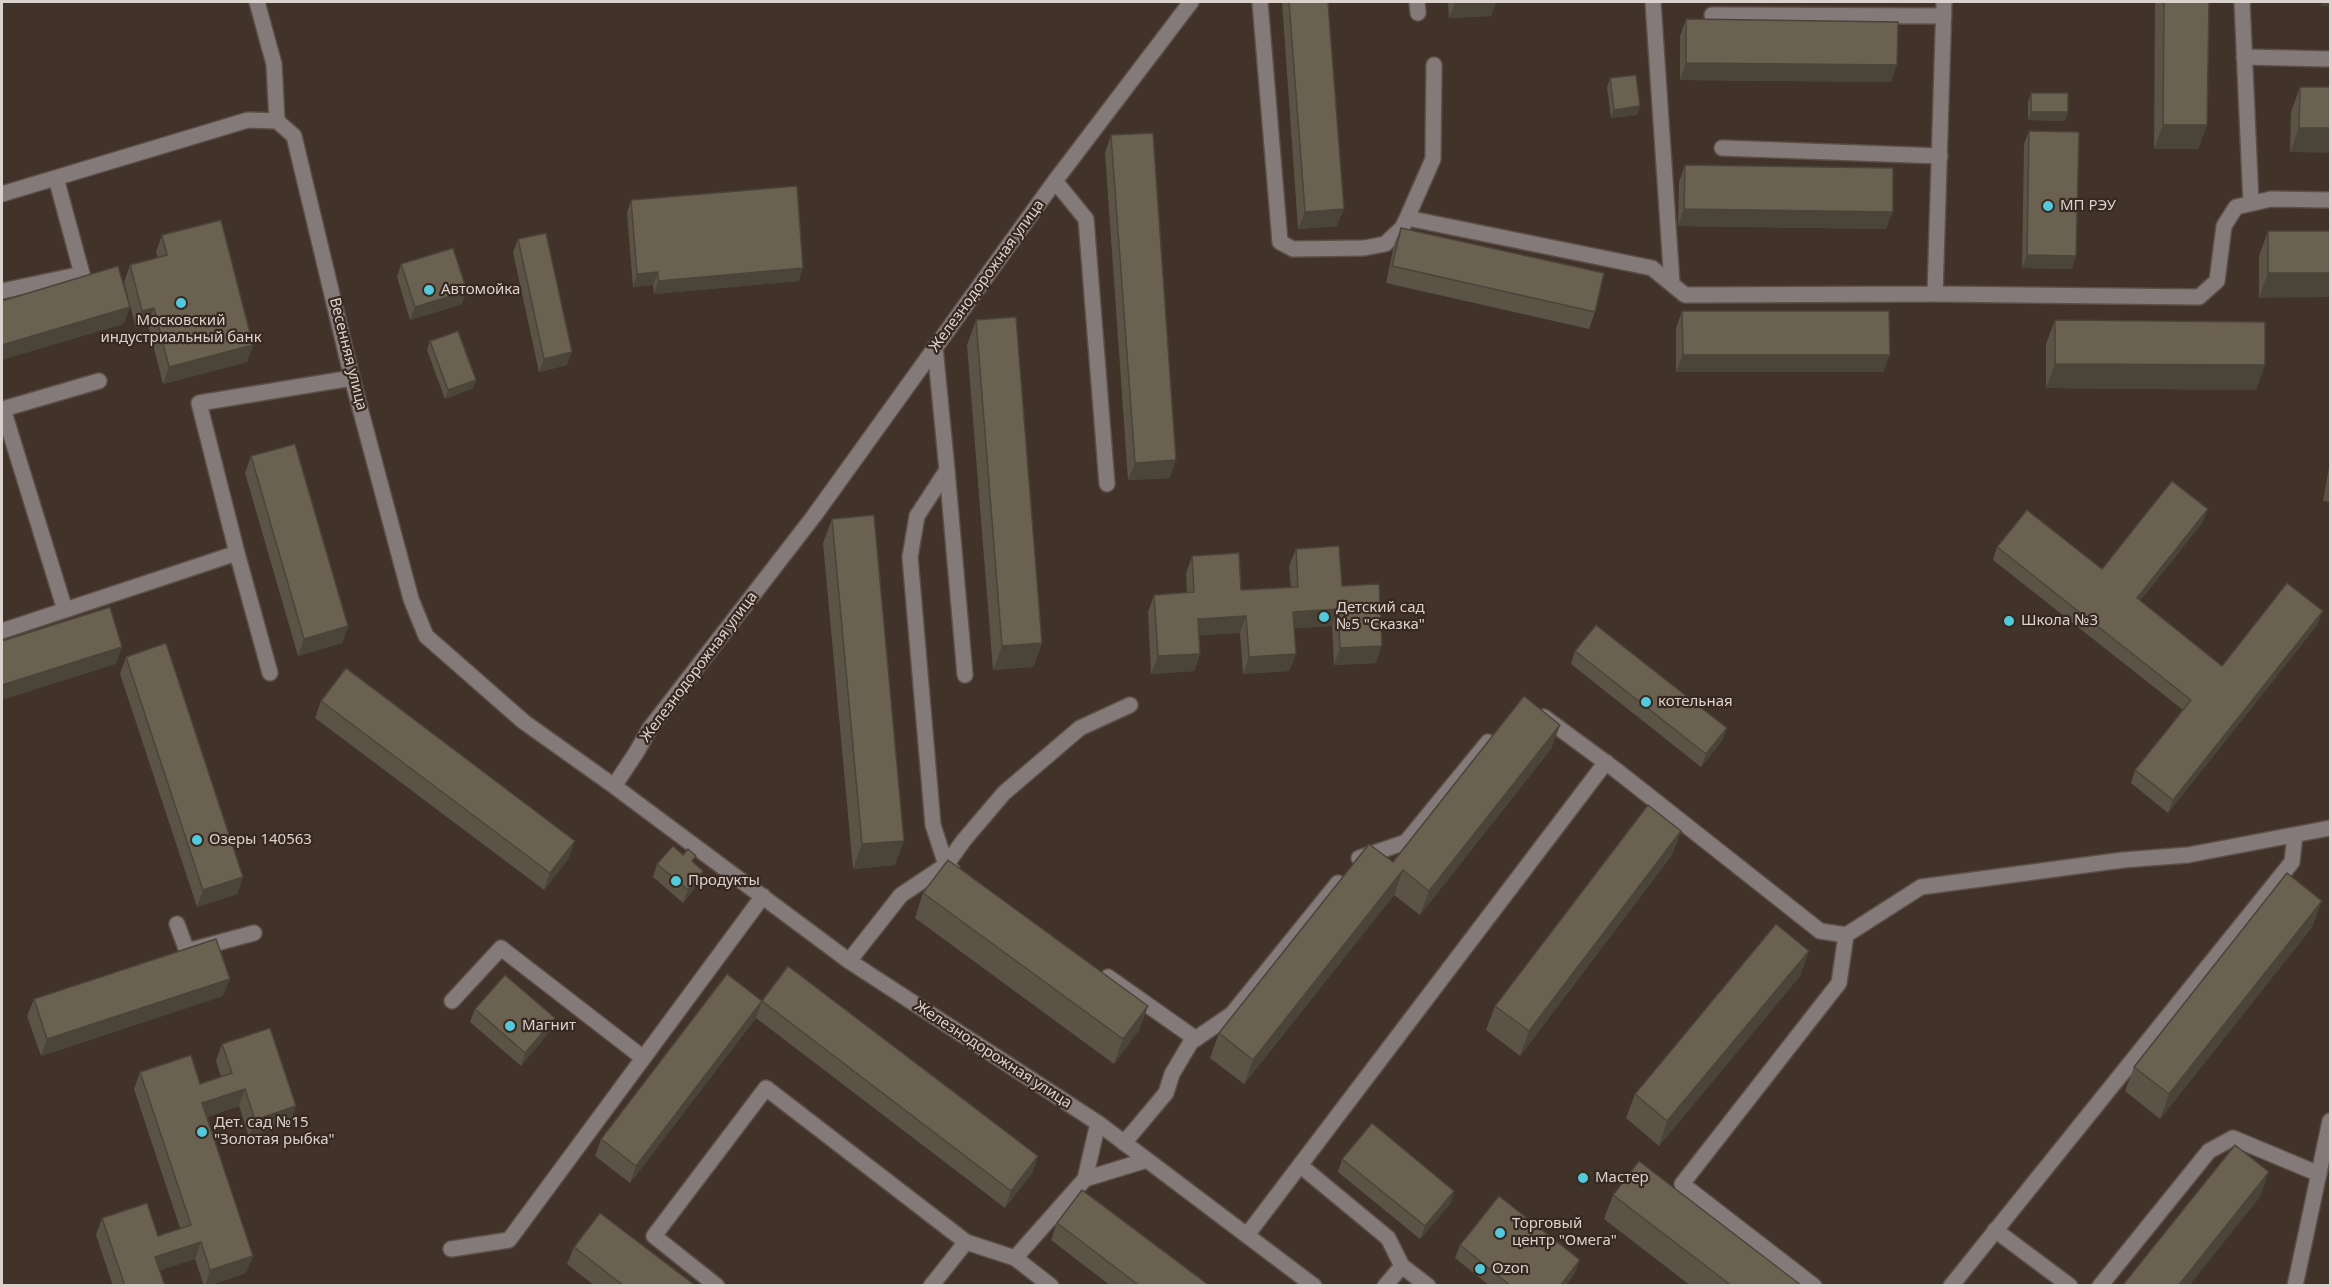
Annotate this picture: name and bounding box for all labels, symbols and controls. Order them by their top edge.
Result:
street label: Железнодорожная улица [926,196,1048,356]
place label: МП РЭУ [2060,197,2116,215]
marker: МП РЭУ [2041,199,2055,213]
place label: Автомойка [441,281,520,299]
marker: Автомойка [422,283,436,297]
marker: Московский индустриальный банк [174,296,188,310]
street label: Весенняя улица [325,296,371,412]
place label: Московский индустриальный банк [100,312,262,347]
street label: Железнодорожная улица [637,588,761,746]
place label: Детский сад №5 "Сказка" [1336,599,1425,634]
marker: Детский сад №5 "Сказка" [1317,610,1331,624]
place label: Школа №3 [2021,612,2098,630]
marker: Школа №3 [2002,614,2016,628]
place label: котельная [1658,693,1733,711]
marker: котельная [1639,695,1653,709]
place label: Озеры 140563 [209,831,312,849]
marker: Озеры 140563 [190,833,204,847]
place label: Продукты [688,872,760,890]
marker: Продукты [669,874,683,888]
street label: Железнодорожная улица [911,997,1075,1113]
place label: Магнит [522,1017,576,1035]
marker: Магнит [503,1019,517,1033]
place label: Дет. сад №15 "Золотая рыбка" [214,1114,335,1149]
marker: Дет. сад №15 "Золотая рыбка" [195,1125,209,1139]
place label: Мастер [1595,1169,1649,1187]
marker: Мастер [1576,1171,1590,1185]
place label: Торговый центр "Омега" [1512,1215,1617,1250]
marker: Торговый центр "Омега" [1493,1226,1507,1240]
place label: Ozon [1492,1260,1529,1278]
marker: Ozon [1473,1262,1487,1276]

